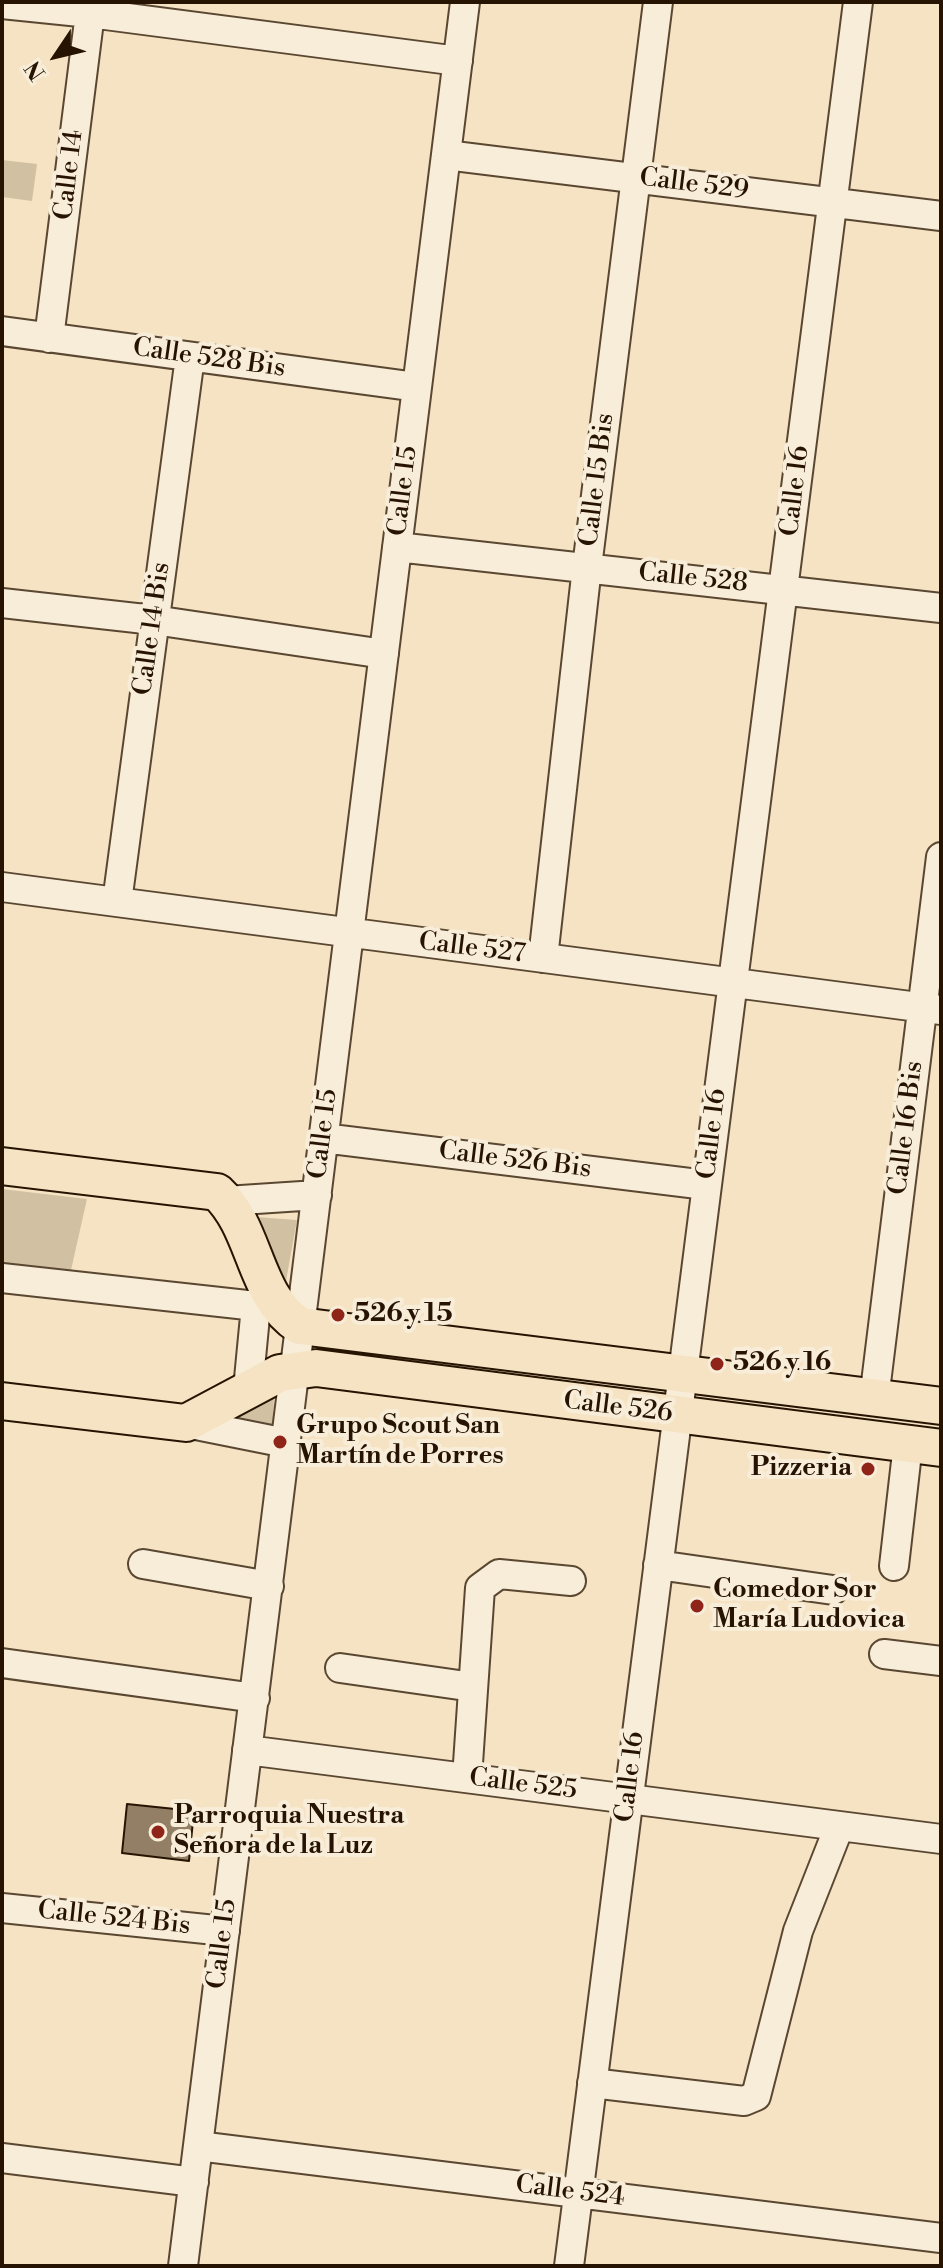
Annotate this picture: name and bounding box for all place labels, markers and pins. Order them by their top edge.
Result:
place label: 526 y 15 [354,1299,453,1331]
marker: 526 y 15 [329,1306,347,1324]
place label: 526 y 16 [733,1348,831,1380]
marker: 526 y 16 [708,1355,726,1373]
place label: Grupo Scout San Martín de Porres [296,1411,504,1472]
marker: Grupo Scout San Martín de Porres [271,1433,289,1451]
place label: Pizzeria [751,1453,852,1485]
marker: Pizzeria [859,1460,877,1478]
place label: Comedor Sor María Ludovica [713,1575,905,1636]
marker: Comedor Sor María Ludovica [688,1597,706,1615]
place label: Parroquia Nuestra Señora de la Luz [174,1801,404,1862]
marker: Parroquia Nuestra Señora de la Luz [149,1823,167,1841]

